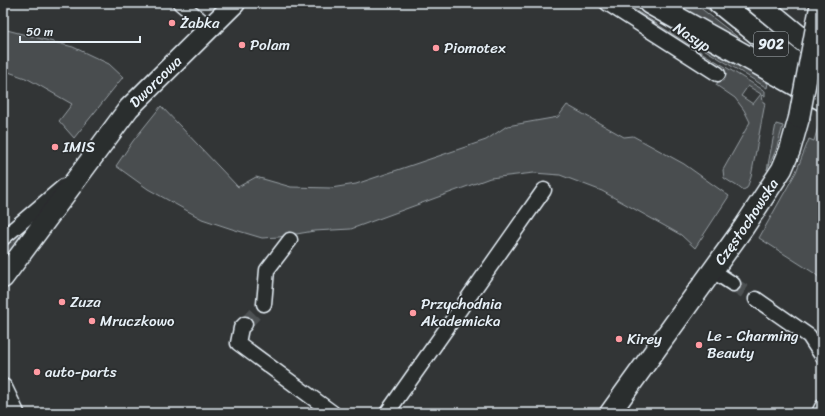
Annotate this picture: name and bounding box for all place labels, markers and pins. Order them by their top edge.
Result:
place label: Żabka [180,10,220,36]
marker: Żabka [167,18,177,28]
place label: Polam [250,32,290,58]
place label: Piomotex [444,35,506,61]
marker: Polam [237,40,247,50]
marker: Piomotex [431,43,441,53]
place label: IMIS [62,134,96,160]
marker: IMIS [50,142,60,152]
place label: Zuza [70,289,101,315]
place label: Przychodnia Akademicka [420,291,502,334]
marker: Zuza [57,297,67,307]
place label: Mruczkowo [100,308,175,334]
marker: Przychodnia Akademicka [408,308,418,318]
marker: Mruczkowo [87,316,97,326]
place label: Le - Charming Beauty [707,323,799,366]
place label: Kirey [627,326,662,352]
marker: Kirey [614,334,624,344]
marker: Le - Charming Beauty [694,340,704,350]
place label: auto-parts [45,359,117,385]
marker: auto-parts [32,367,42,377]

